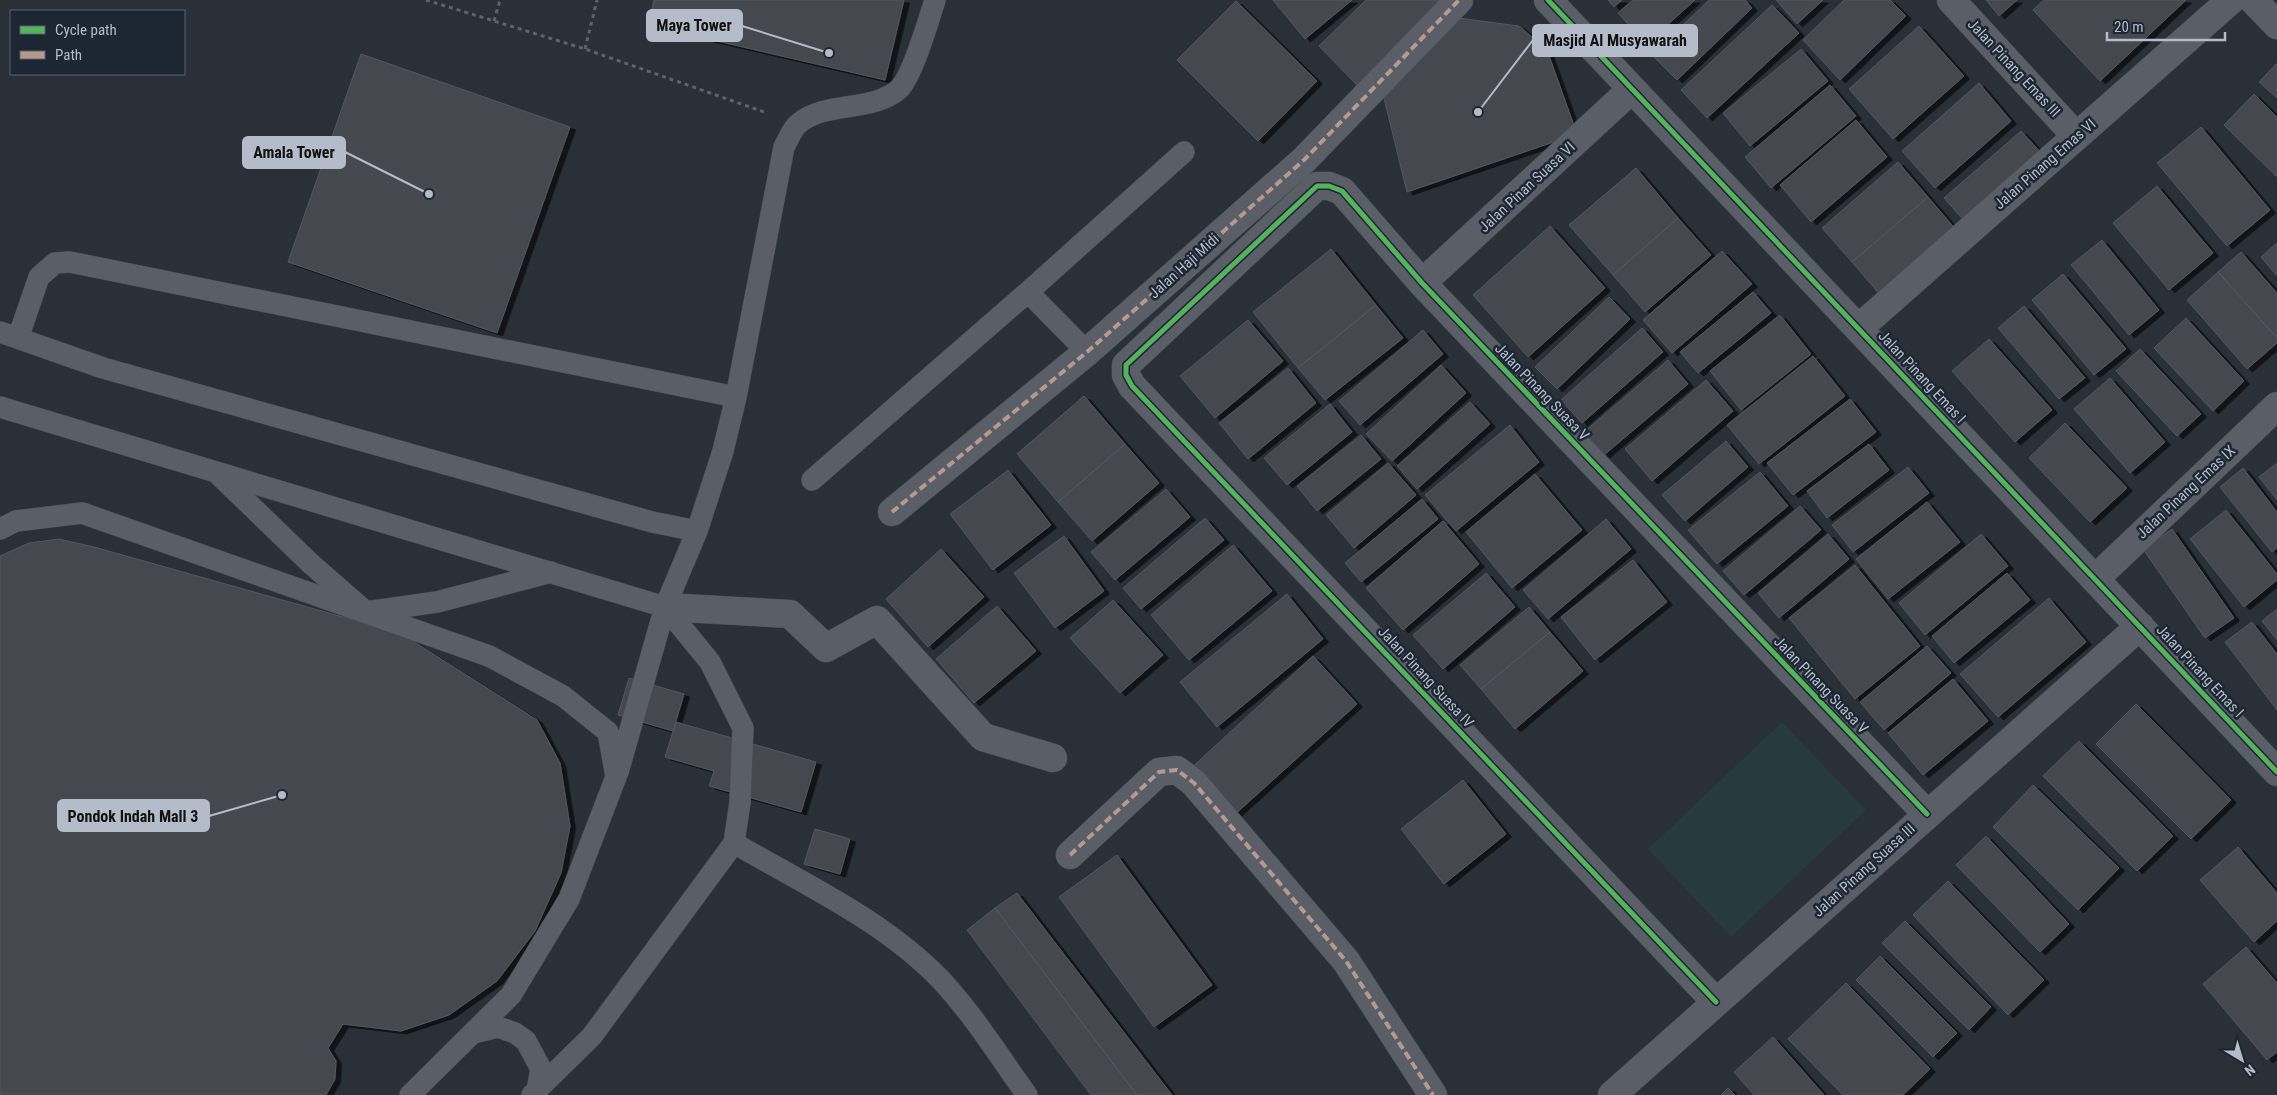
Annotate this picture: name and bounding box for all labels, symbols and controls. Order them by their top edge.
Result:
legend [10,10,185,75]
callout: Maya Tower [647,10,742,41]
scale bar [2107,10,2224,42]
street label: Jalan Pinang Emas III [1964,15,2064,121]
text: Maya Tower [656,16,732,35]
text: 20 m [2114,18,2144,36]
text: Cycle path [55,21,117,39]
callout: Masjid Al Musyawarah [1533,25,1697,56]
text: Masjid Al Musyawarah [1543,31,1687,50]
text: Path [55,46,82,64]
street label: Jalan Pinang Emas VI [1991,115,2099,213]
callout: Amala Tower [243,137,345,168]
street label: Jalan Pinan Suasa VI [1475,138,1579,236]
text: Amala Tower [253,143,335,162]
street label: Jalan Haji Midi [1145,230,1223,302]
street label: Jalan Pinang Emas I [1874,327,1970,427]
street label: Jalan Pinang Suasa V [1491,340,1593,445]
street label: Jalan Pinang Emas IX [2133,442,2239,542]
street label: Jalan Pinang Emas I [2152,621,2248,721]
street label: Jalan Pinang Suasa IV [1374,623,1478,732]
street label: Jalan Pinang Suasa V [1770,633,1872,738]
callout: Pondok Indah Mall 3 [58,800,209,831]
text: Pondok Indah Mall 3 [68,807,198,826]
street label: Jalan Pinang Suasa III [1809,819,1919,921]
north arrow [2217,1035,2267,1085]
text: N [2242,1061,2258,1079]

